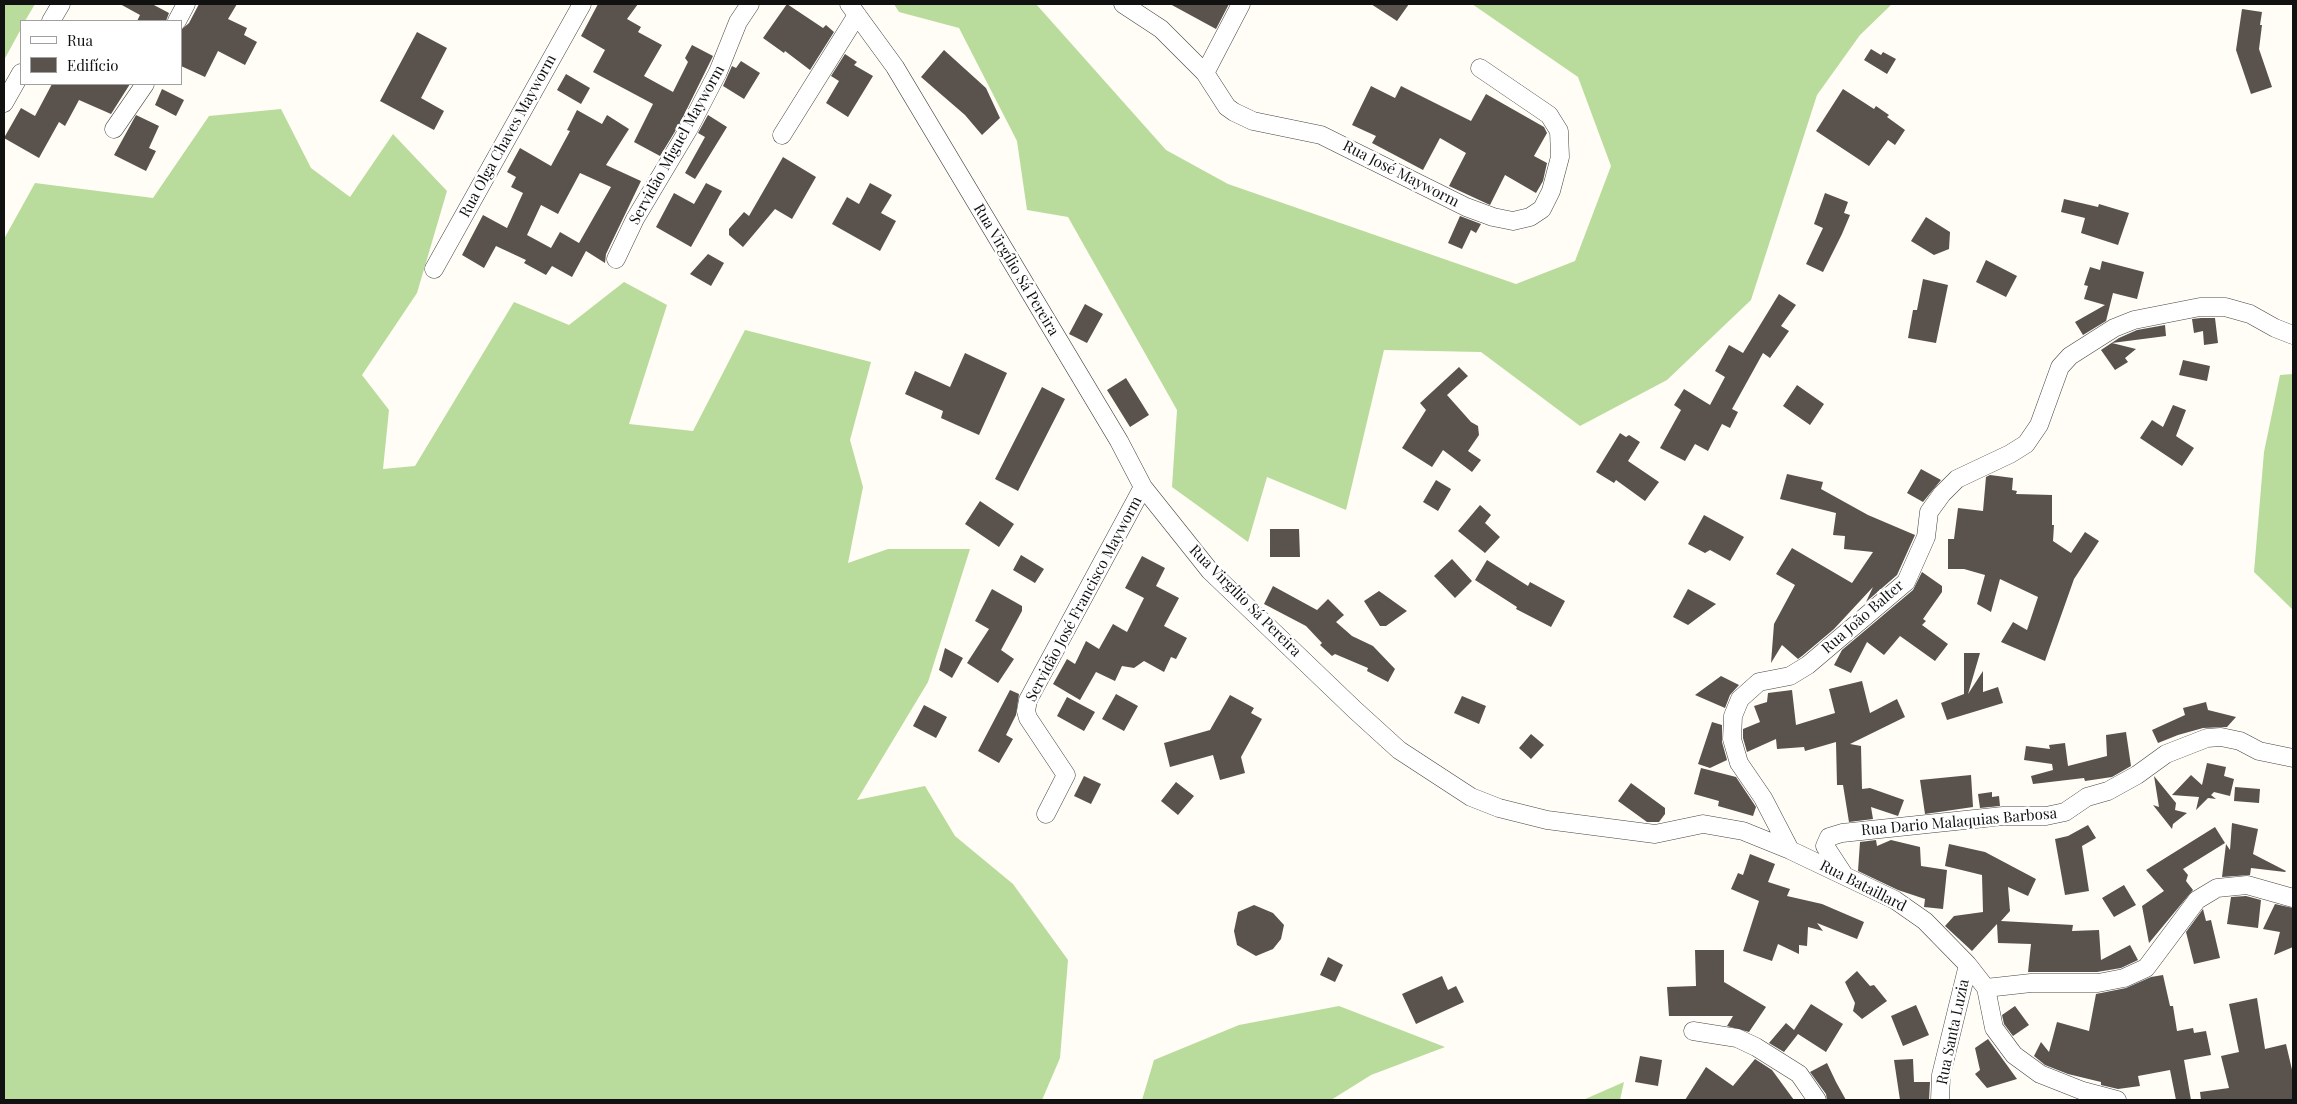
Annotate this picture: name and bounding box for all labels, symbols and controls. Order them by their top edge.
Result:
legend [20,20,182,85]
text: Rua [67,30,93,50]
street label: Rua Olga Chaves Mayworm [456,52,560,220]
text: Edifício [67,55,119,75]
street label: Servidão Miguel Mayworm [626,62,728,228]
street label: Rua José Mayworm [1340,137,1462,211]
street label: Rua Virgílio Sá Pereira [969,201,1063,339]
street label: Servidão José Francisco Mayworm [1022,493,1146,705]
street label: Rua Virgílio Sá Pereira [1185,541,1305,661]
street label: Rua João Balter [1818,577,1908,657]
street label: Rua Dario Malaquias Barbosa [1860,804,2058,840]
street label: Rua Bataillard [1817,856,1909,916]
street label: Rua Santa Luzia [1933,978,1973,1086]

